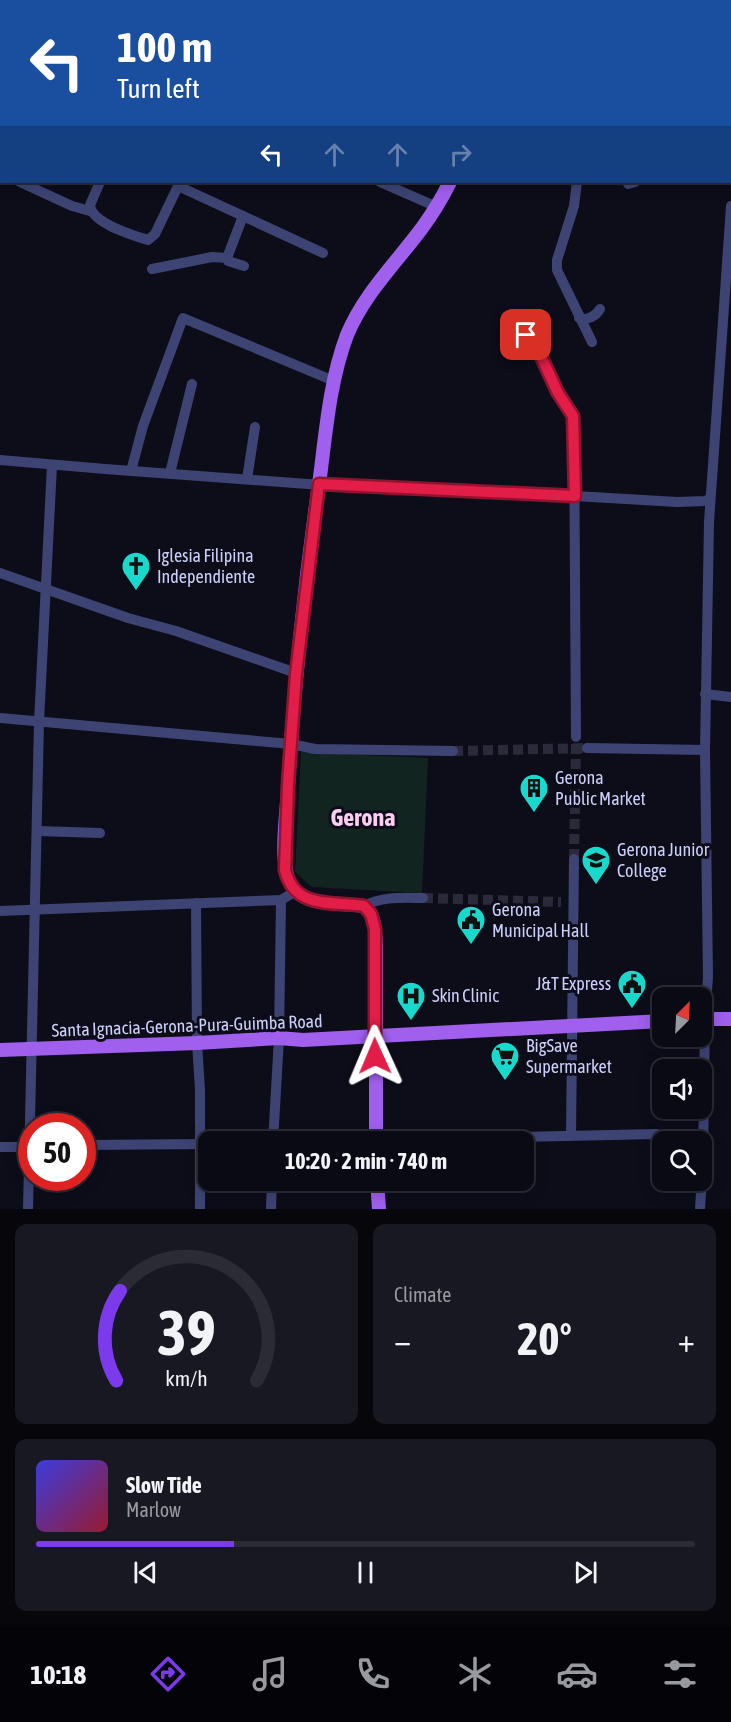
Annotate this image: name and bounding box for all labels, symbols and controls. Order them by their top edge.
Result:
text: 100 m [117,23,212,71]
icon: left [18,24,96,102]
text: Turn left [117,73,200,104]
icon: left [255,138,288,171]
icon: ahead [318,138,351,171]
icon: ahead [381,138,414,171]
icon: right [444,138,477,171]
pin [500,309,551,360]
icon: arrive [509,318,542,351]
place label: Iglesia Filipina Independiente [157,545,255,587]
church icon: Iglesia Filipina Independiente [120,550,152,592]
place label: Gerona Public Market [555,767,646,809]
building icon: Gerona Public Market [518,772,550,814]
district label: Gerona [331,804,395,831]
place label: Gerona Junior College [617,839,710,881]
school or university icon: Gerona Junior College [580,844,612,886]
place label: Gerona Municipal Hall [492,899,589,941]
public building icon: Gerona Municipal Hall [455,904,487,946]
public building icon: J&T Express [616,968,648,1010]
place label: J&T Express [536,973,611,994]
hospital icon: Skin Clinic [395,980,427,1022]
place label: Skin Clinic [432,985,499,1006]
north arrow [652,987,712,1047]
map controls [652,987,712,1191]
street label: Santa Ignacia-Gerona-Pura-Guimba Road [51,1010,323,1041]
position arrow [343,1024,407,1088]
place label: BigSave Supermarket [526,1035,612,1077]
supermarket icon: BigSave Supermarket [489,1040,521,1082]
button: sound [652,1059,712,1119]
speed limit sign: 50 [18,1113,96,1191]
button: search [652,1131,712,1191]
text: 10:20 · 2 min · 740 m [285,1148,447,1174]
text: Climate [394,1283,451,1306]
text: 39 [157,1297,216,1368]
text: 20° [517,1313,572,1365]
text: − [394,1321,411,1359]
text: + [678,1321,695,1359]
text: km/h [165,1366,208,1391]
text: Slow Tide [126,1472,202,1498]
text: Marlow [126,1498,181,1521]
icon: previous [129,1556,162,1589]
icon: pause [349,1556,382,1589]
icon: next [569,1556,602,1589]
icon: directions [147,1653,189,1695]
icon: music [249,1653,291,1695]
icon: phone [352,1653,394,1695]
icon: climate [454,1653,496,1695]
icon: car [556,1653,598,1695]
icon: filters [659,1653,701,1695]
text: 10:18 [30,1659,86,1690]

